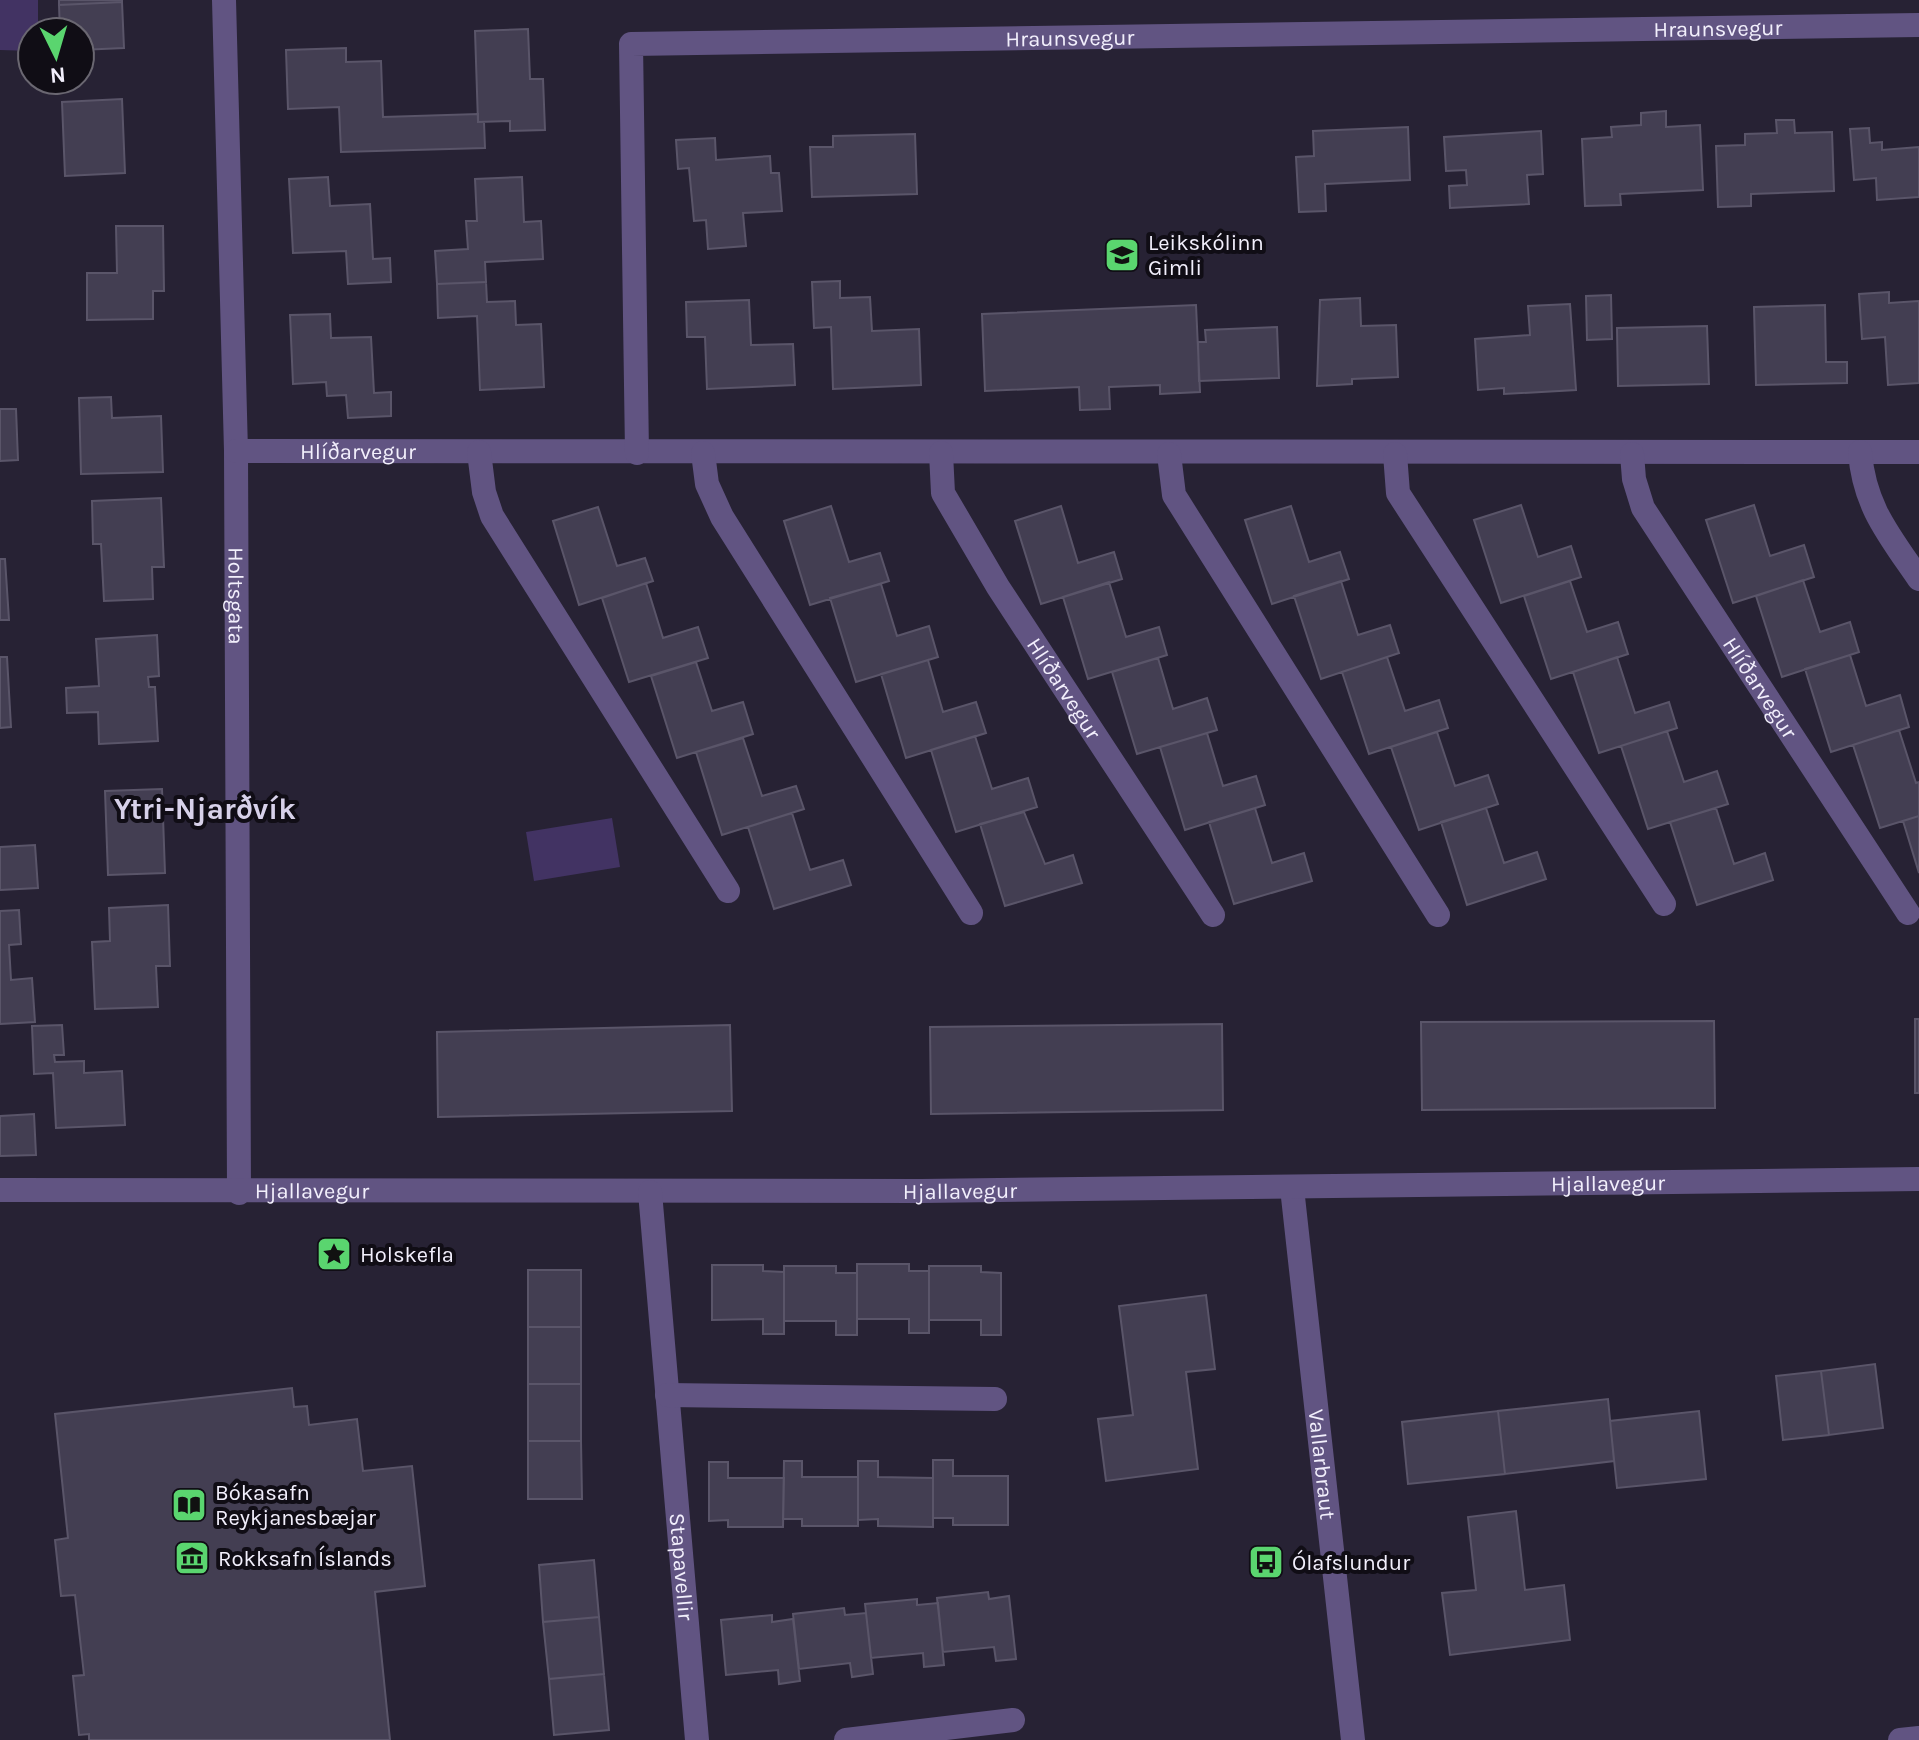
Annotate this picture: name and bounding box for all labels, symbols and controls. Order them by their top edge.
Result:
street label: Hraunsvegur [1653,15,1783,43]
north arrow [16,16,96,96]
street label: Hraunsvegur [1005,25,1135,52]
text: N [49,61,67,89]
place label: Leikskólinn Gimli [1148,230,1264,281]
school or university icon: Leikskólinn Gimli [1103,236,1141,274]
street label: Hlíðarvegur [300,439,416,465]
street label: Holtsgata [222,547,249,645]
street label: Hlíðarvegur [1717,632,1802,744]
street label: Hlíðarvegur [1021,633,1106,744]
district label: Ytri-Njarðvík [114,791,296,827]
street label: Hjallavegur [1551,1170,1665,1197]
street label: Hjallavegur [255,1178,369,1204]
street label: Hjallavegur [903,1178,1017,1205]
place icon: Holskefla [315,1235,353,1273]
place label: Holskefla [360,1242,454,1268]
street label: Vallarbraut [1303,1408,1341,1521]
place label: Bókasafn Reykjanesbæjar [215,1480,376,1531]
library icon: Bókasafn Reykjanesbæjar [170,1486,208,1524]
street label: Stapavellir [664,1512,699,1622]
museum icon: Rokksafn Íslands [173,1539,211,1577]
bus stop icon: Ólafslundur [1247,1543,1285,1581]
place label: Rokksafn Íslands [218,1545,392,1572]
place label: Ólafslundur [1292,1549,1410,1576]

